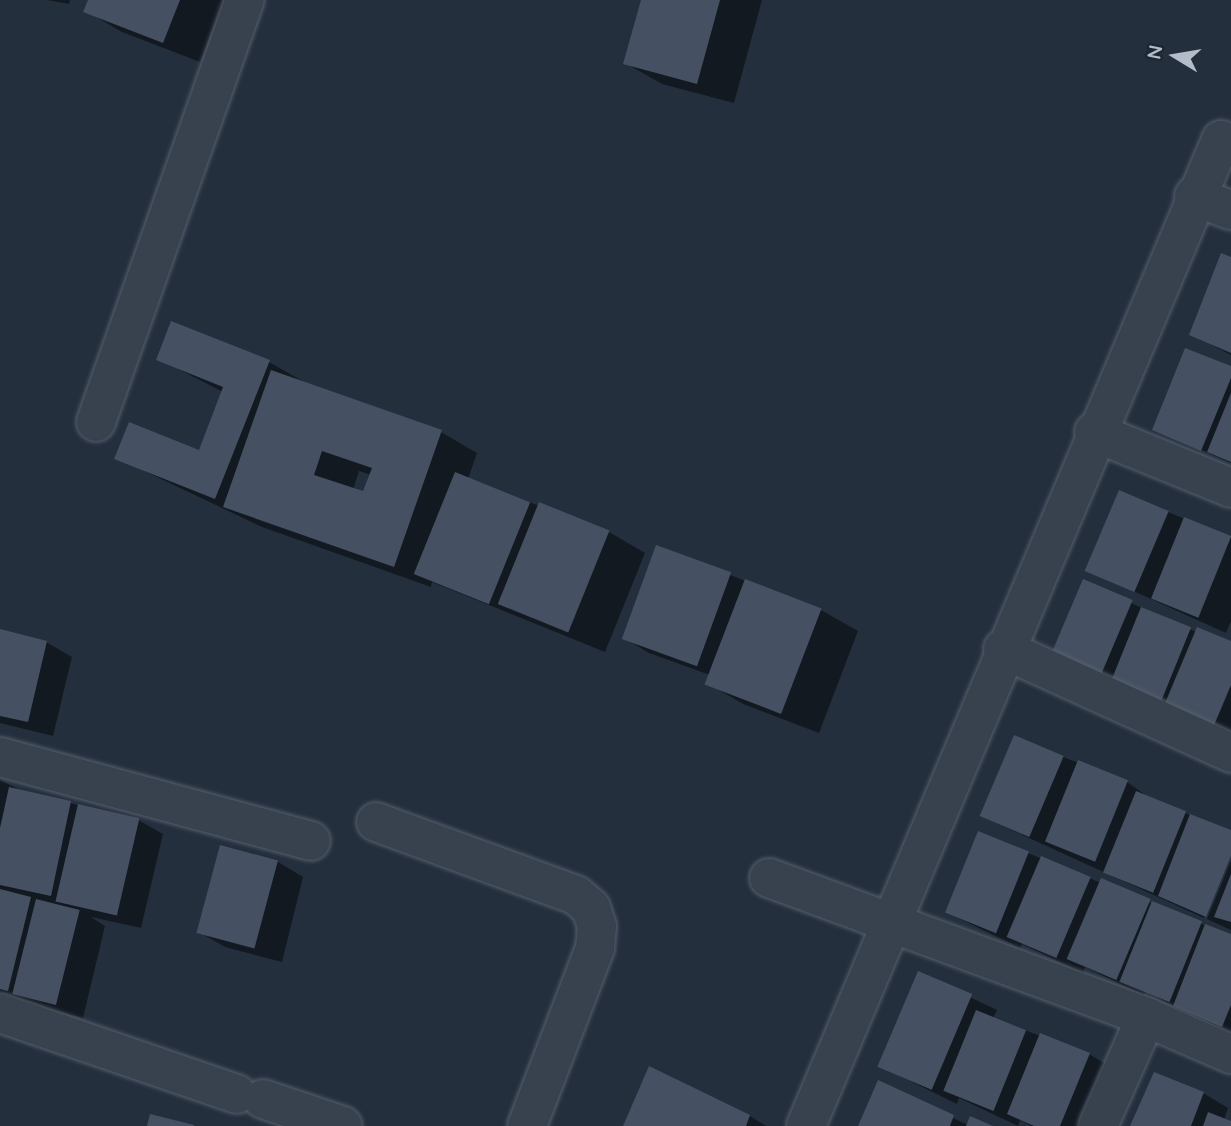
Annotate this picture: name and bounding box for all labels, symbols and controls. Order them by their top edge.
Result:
north arrow [1140,21,1210,91]
text: N [1141,43,1167,61]

